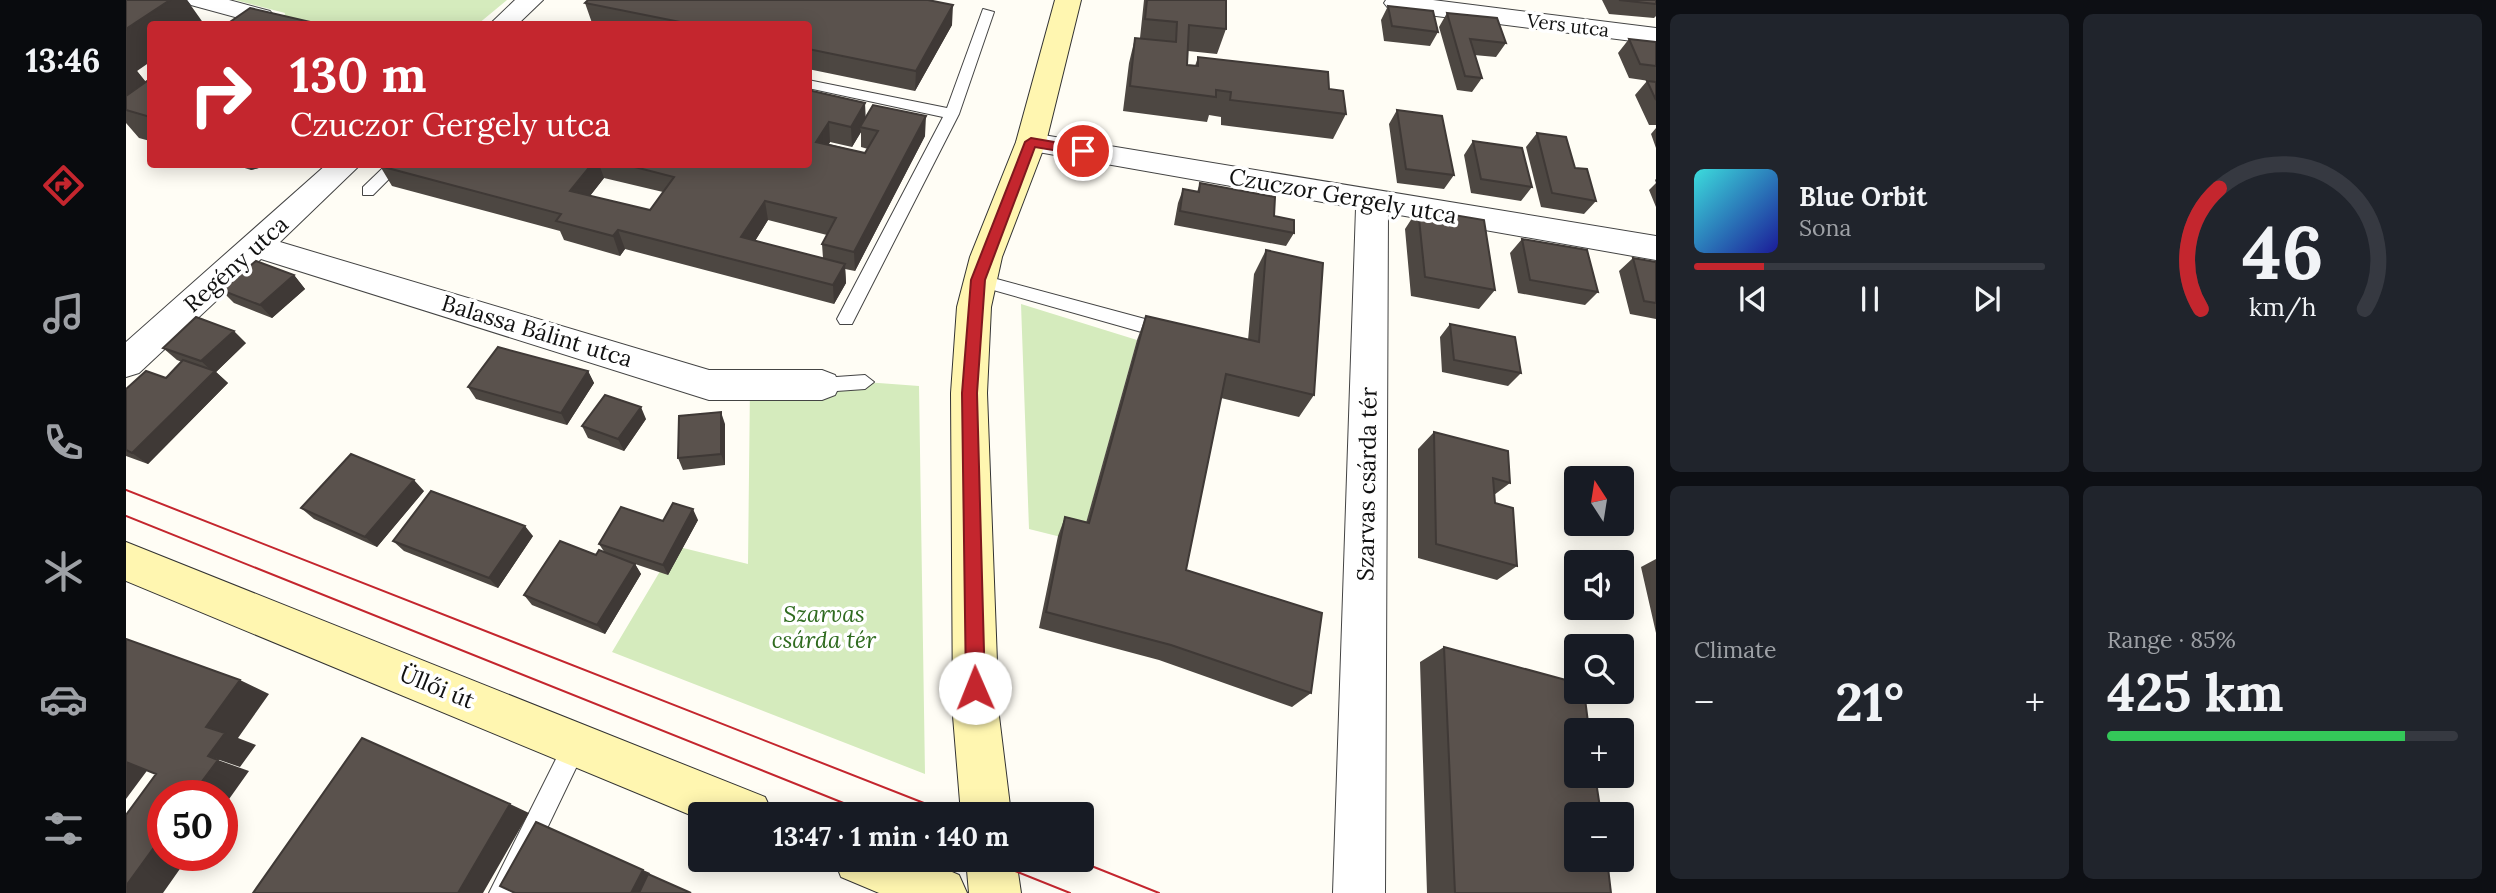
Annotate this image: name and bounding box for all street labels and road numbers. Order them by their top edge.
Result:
street label: Vers utca [1525,8,1611,42]
street label: Czuczor Gergely utca [1227,161,1459,230]
street label: Regény utca [177,209,294,318]
street label: Balassa Bálint utca [438,288,636,373]
street label: Szarvas csárda tér [1350,387,1383,581]
street label: Üllői út [395,658,479,715]

